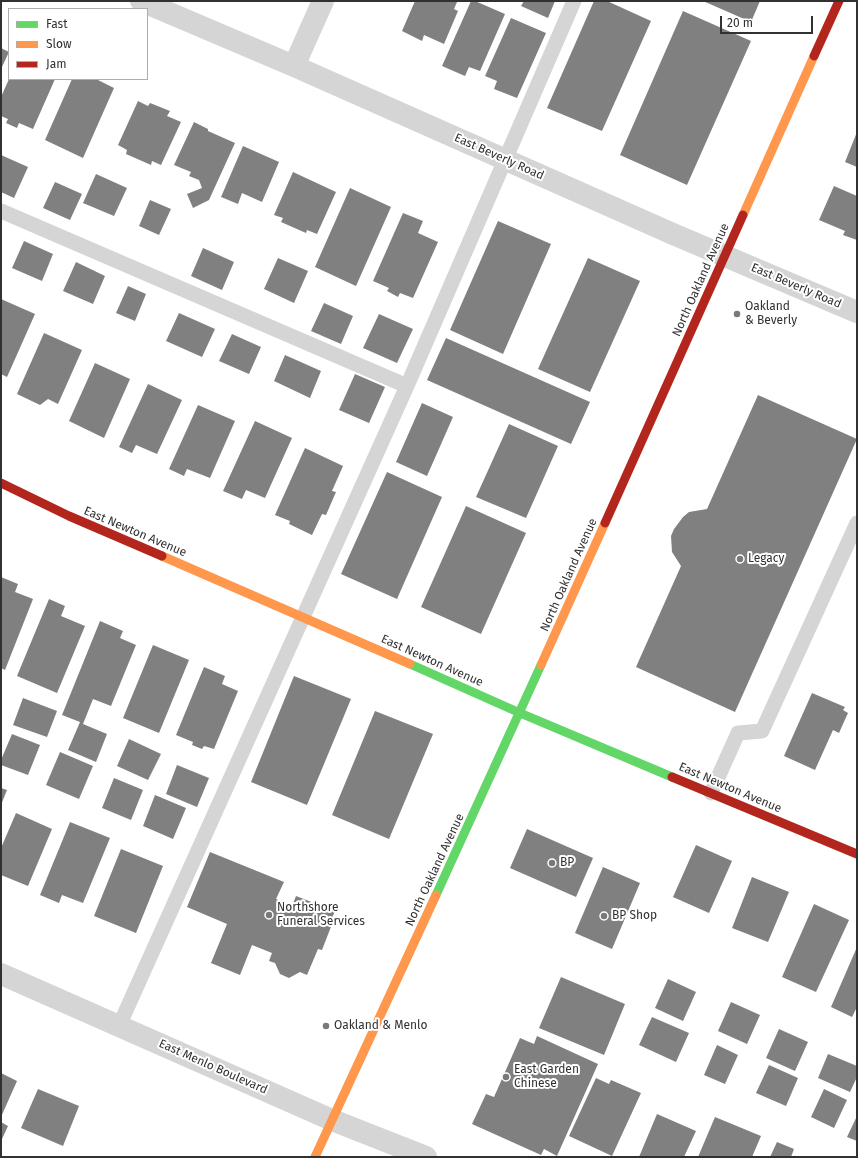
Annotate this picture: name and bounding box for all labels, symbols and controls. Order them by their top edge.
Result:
legend [8,8,148,80]
scale bar [722,8,815,34]
text: 20 m [727,16,753,30]
text: Fast [46,17,68,31]
text: Slow [46,37,72,51]
text: Jam [46,57,66,71]
street label: East Beverly Road [452,131,546,183]
street label: North Oakland Avenue [670,221,732,339]
street label: East Beverly Road [749,260,843,312]
place label: Oakland & Beverly [745,300,797,328]
marker: Oakland & Beverly [732,309,742,319]
street label: East Newton Avenue [81,504,189,560]
street label: North Oakland Avenue [538,516,600,634]
place label: Legacy [748,552,784,566]
marker: Legacy [735,554,745,564]
street label: East Newton Avenue [379,632,485,690]
street label: East Newton Avenue [676,760,784,816]
street label: North Oakland Avenue [403,811,467,929]
place label: BP [560,856,574,870]
marker: BP [547,858,557,868]
place label: Northshore Funeral Services [277,901,365,929]
place label: BP Shop [612,909,657,923]
marker: Northshore Funeral Services [264,910,274,920]
marker: BP Shop [599,911,609,921]
place label: Oakland & Menlo [334,1019,428,1033]
marker: Oakland & Menlo [321,1021,331,1031]
street label: East Menlo Boulevard [157,1037,269,1097]
place label: East Garden Chinese [514,1063,579,1091]
marker: East Garden Chinese [501,1072,511,1082]

